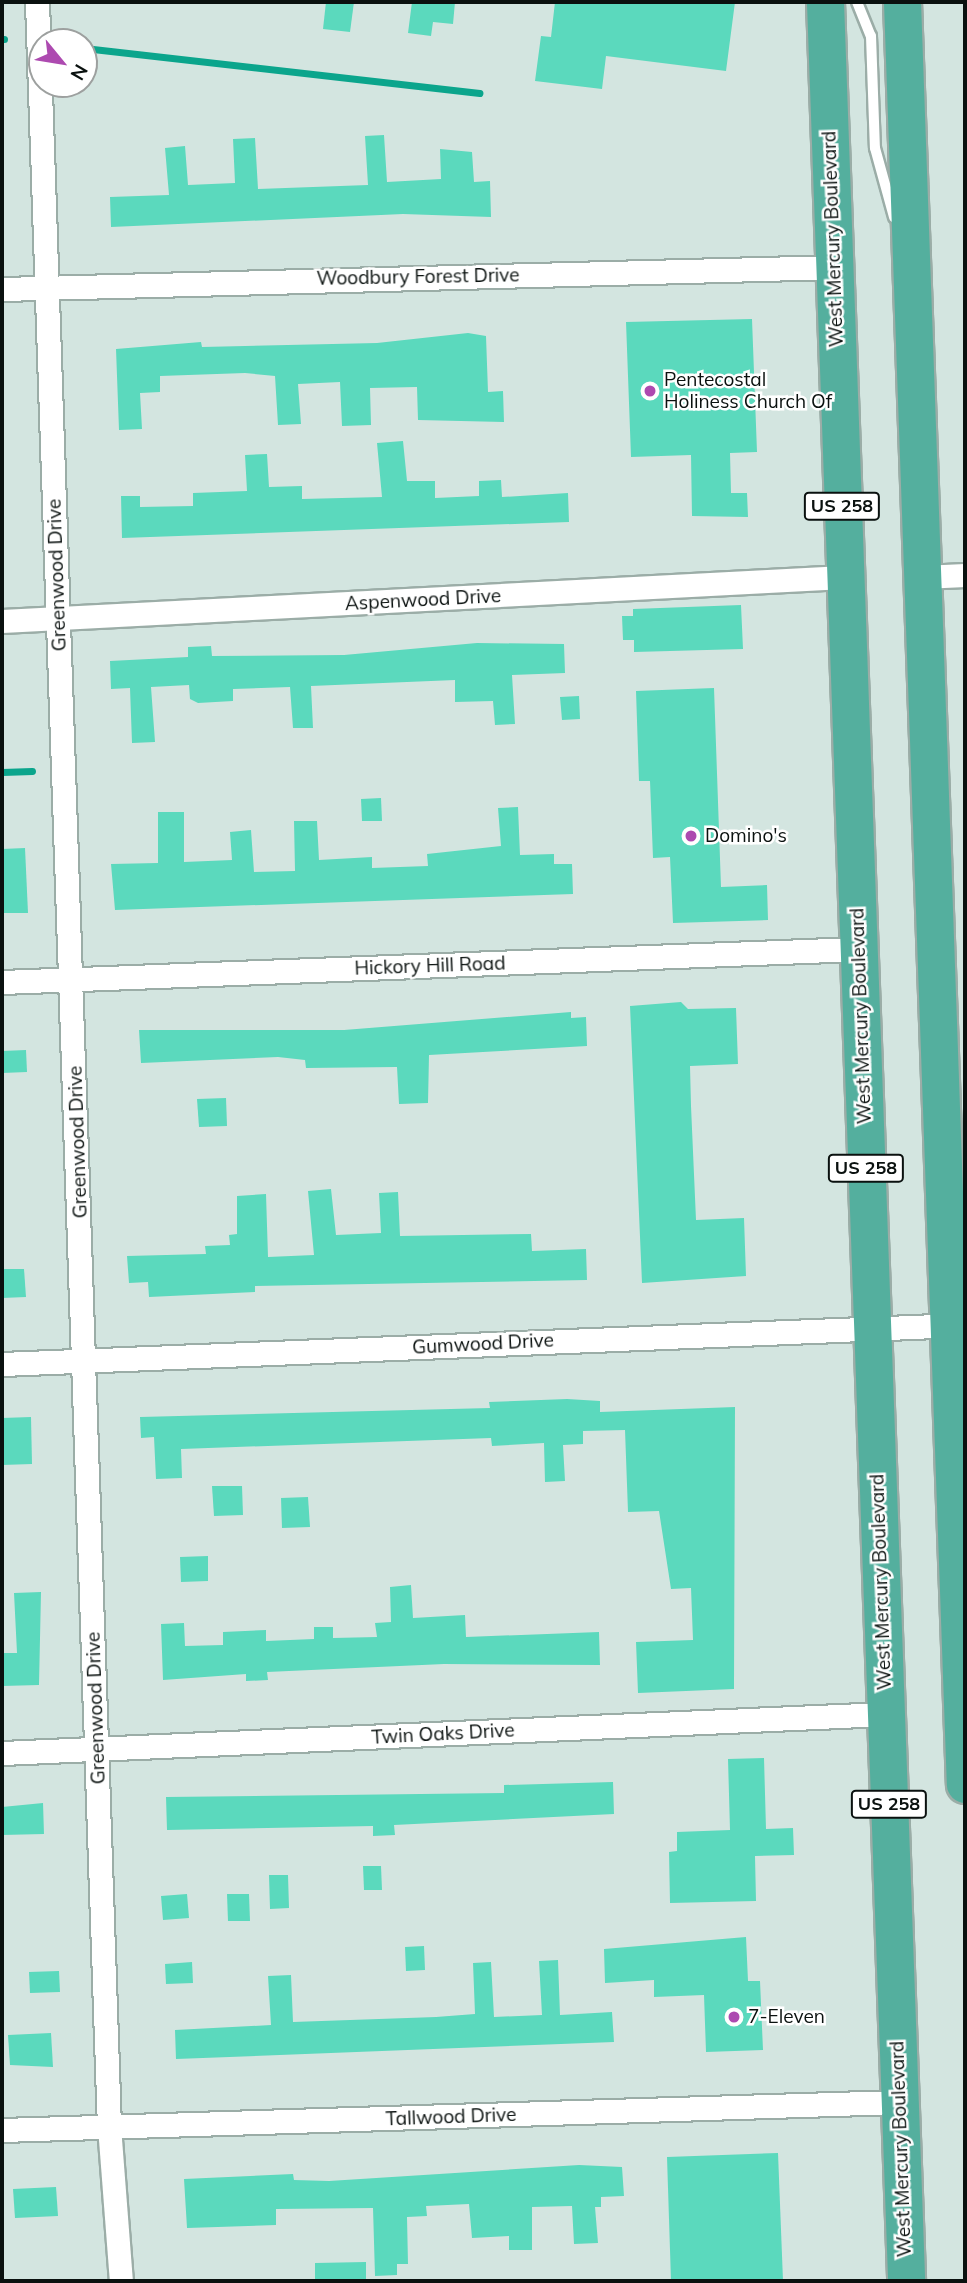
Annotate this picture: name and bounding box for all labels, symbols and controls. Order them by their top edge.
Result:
north arrow [28,28,98,98]
text: N [65,60,93,85]
street label: West Mercury Boulevard [818,130,848,348]
street label: Woodbury Forest Drive [316,264,520,290]
place label: Pentecostal Holiness Church Of [664,369,832,413]
marker: Pentecostal Holiness Church Of [642,383,658,399]
road number: US 258 [804,492,880,520]
street label: Greenwood Drive [43,498,71,652]
street label: Aspenwood Drive [344,585,502,615]
place label: Domino's [705,825,787,847]
marker: Domino's [683,828,699,844]
street label: West Mercury Boulevard [846,907,876,1125]
street label: Hickory Hill Road [354,952,506,980]
street label: Greenwood Drive [64,1065,92,1219]
road number: US 258 [828,1154,904,1182]
street label: Gumwood Drive [412,1329,554,1359]
street label: West Mercury Boulevard [866,1473,896,1691]
street label: Greenwood Drive [82,1631,110,1785]
street label: Twin Oaks Drive [371,1719,515,1749]
road number: US 258 [850,1790,928,1818]
place label: 7-Eleven [748,2006,825,2028]
marker: 7-Eleven [726,2009,742,2025]
street label: West Mercury Boulevard [886,2040,916,2258]
street label: Tallwood Drive [385,2103,517,2131]

